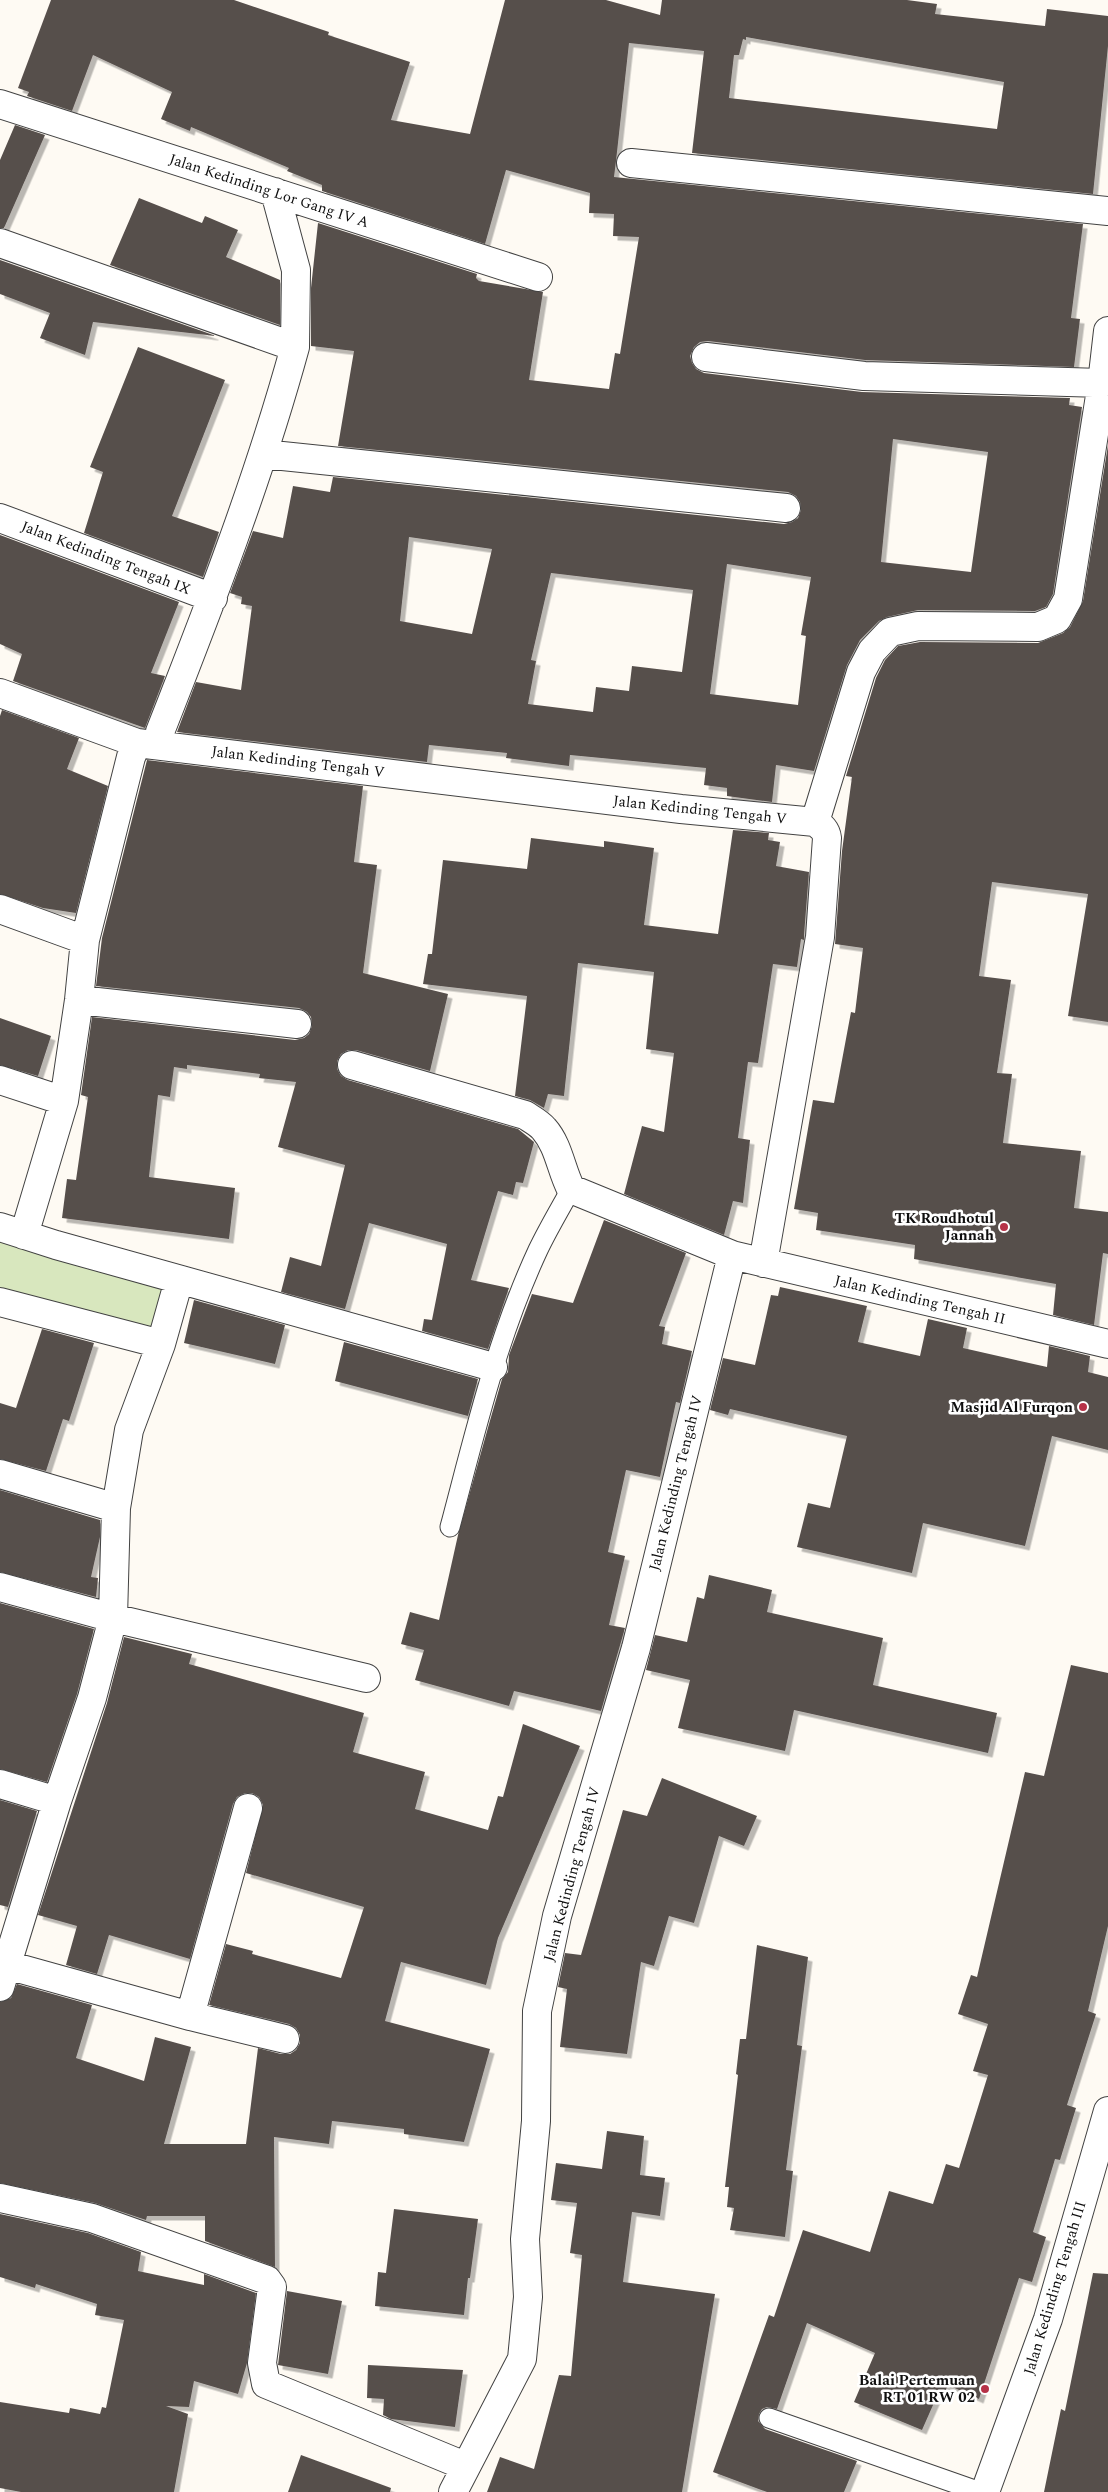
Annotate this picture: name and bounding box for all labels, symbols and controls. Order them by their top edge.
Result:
street label: Jalan Kedinding Lor Gang IV A [166,148,372,234]
street label: Jalan Kedinding Tengah IX [18,515,194,601]
street label: Jalan Kedinding Tengah V [210,740,386,784]
street label: Jalan Kedinding Tengah V [612,789,788,831]
place label: TK Roudhotul Jannah [895,1207,994,1247]
marker: TK Roudhotul Jannah [998,1221,1010,1233]
street label: Jalan Kedinding Tengah II [832,1269,1008,1331]
street label: Jalan Kedinding Tengah IV [643,1393,709,1573]
place label: Masjid Al Furqon [950,1396,1073,1419]
marker: Masjid Al Furqon [1077,1401,1089,1413]
street label: Jalan Kedinding Tengah IV [538,1784,606,1964]
street label: Jalan Kedinding Tengah III [1018,2198,1092,2378]
place label: Balai Pertemuan RT 01 RW 02 [859,2369,975,2409]
marker: Balai Pertemuan RT 01 RW 02 [979,2383,991,2395]

